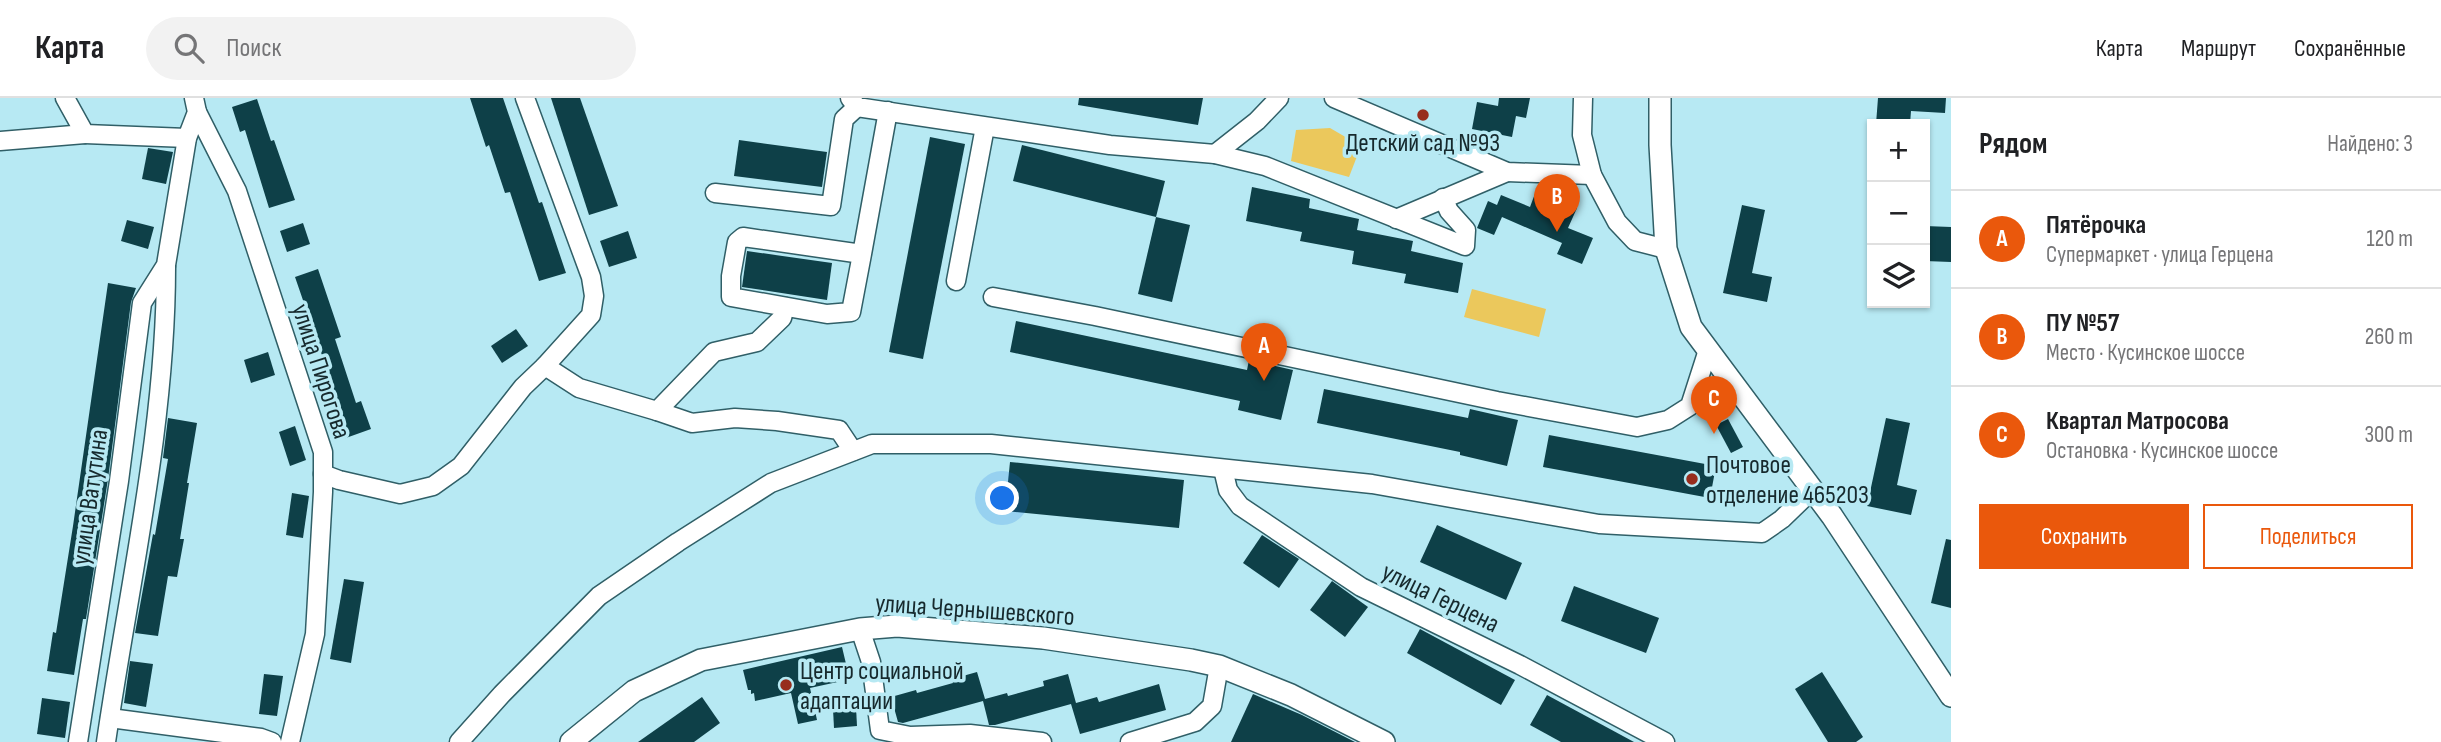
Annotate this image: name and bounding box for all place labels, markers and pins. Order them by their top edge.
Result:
marker: Детский сад №93 [1415,107,1431,123]
place label: Детский сад №93 [1346,128,1500,159]
pin: B [1534,174,1580,232]
pin: A [1241,323,1287,381]
pin: C [1691,376,1737,434]
place label: Почтовое отделение 465203 [1706,450,1869,511]
marker: Почтовое отделение 465203 [1684,471,1700,487]
place label: Центр социальной адаптации [800,656,964,717]
marker: Центр социальной адаптации [778,677,794,693]

